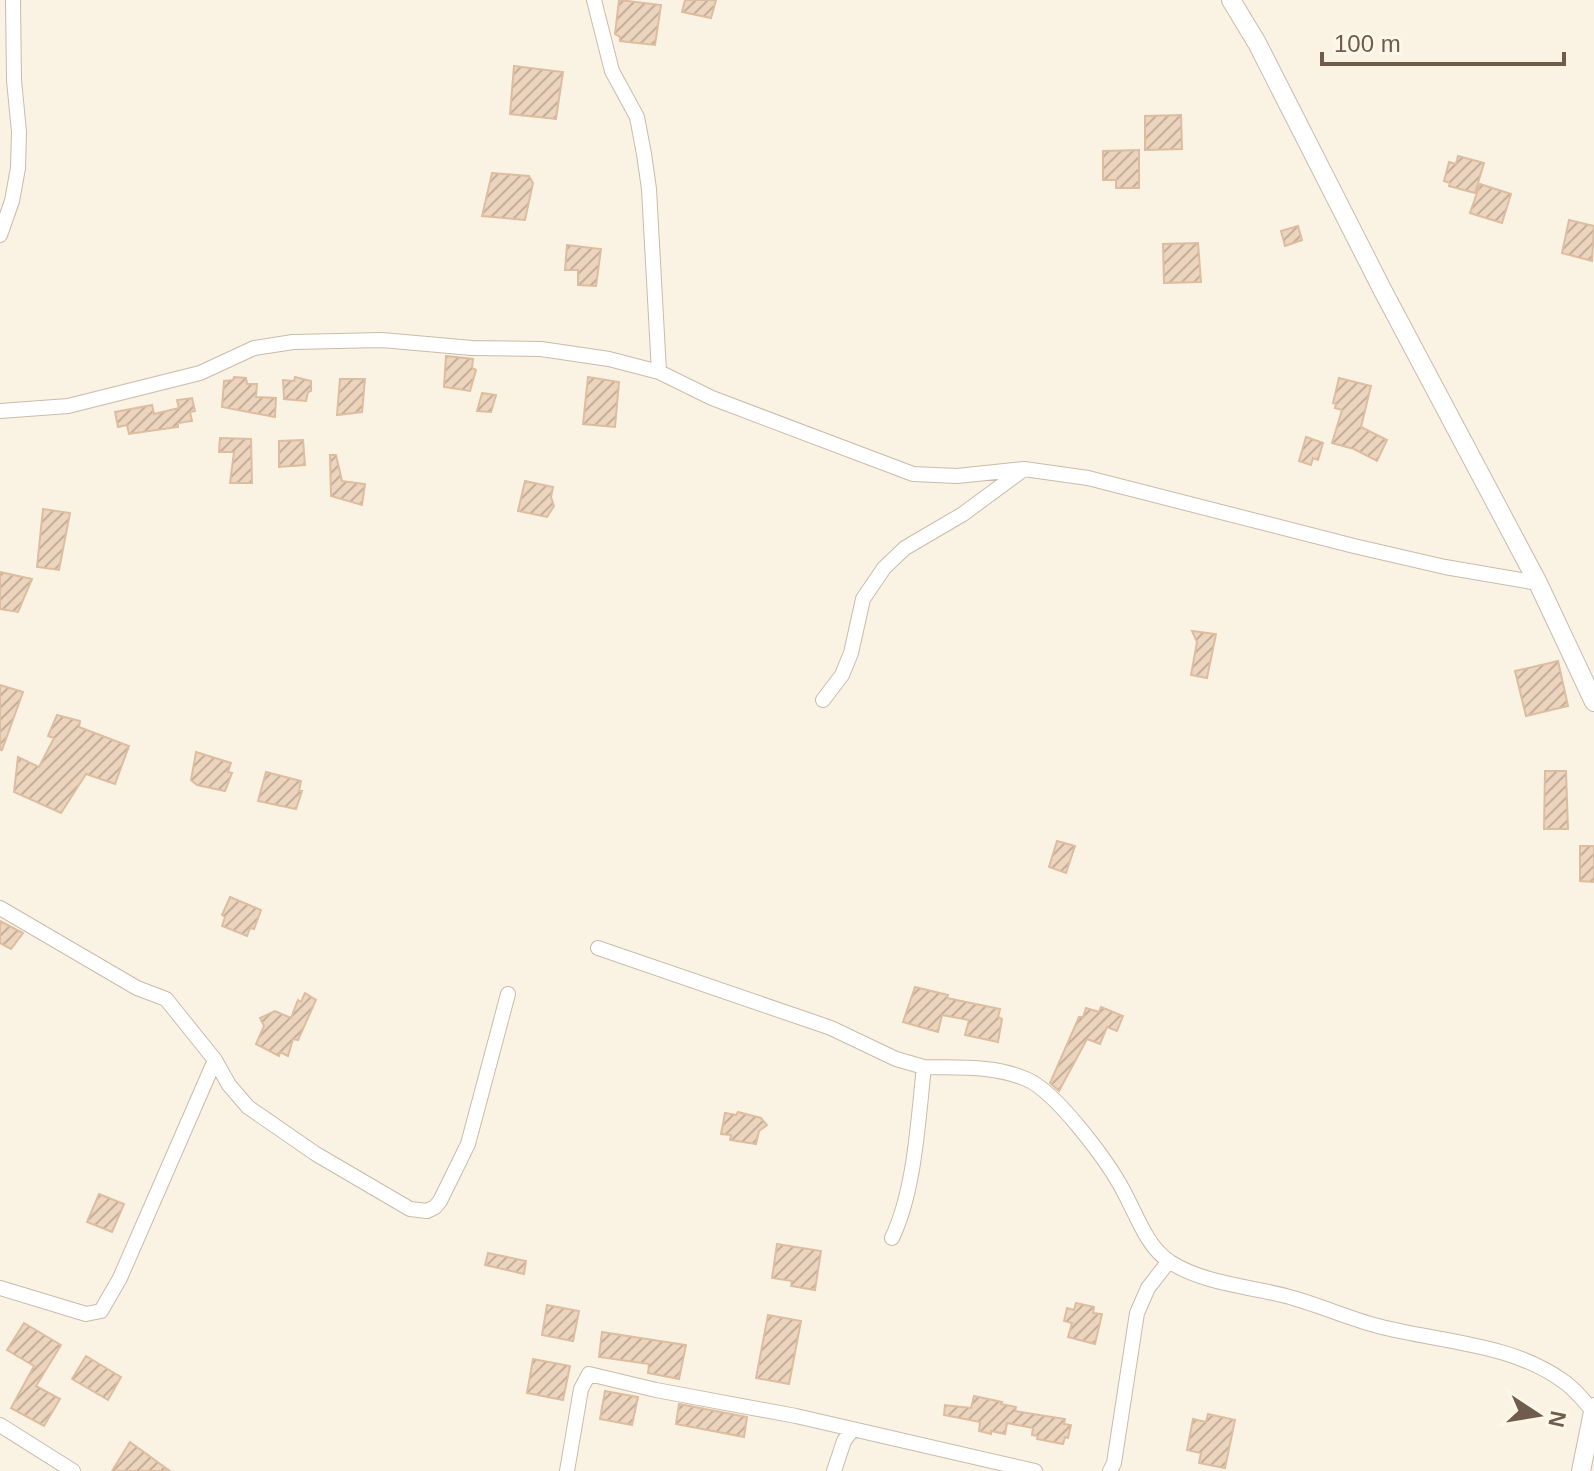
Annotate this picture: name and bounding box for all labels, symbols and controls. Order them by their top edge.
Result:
scale bar [1322,16,1564,66]
text: 100 m [1334,30,1401,57]
north arrow [1498,1375,1578,1455]
text: N [1543,1409,1571,1429]

